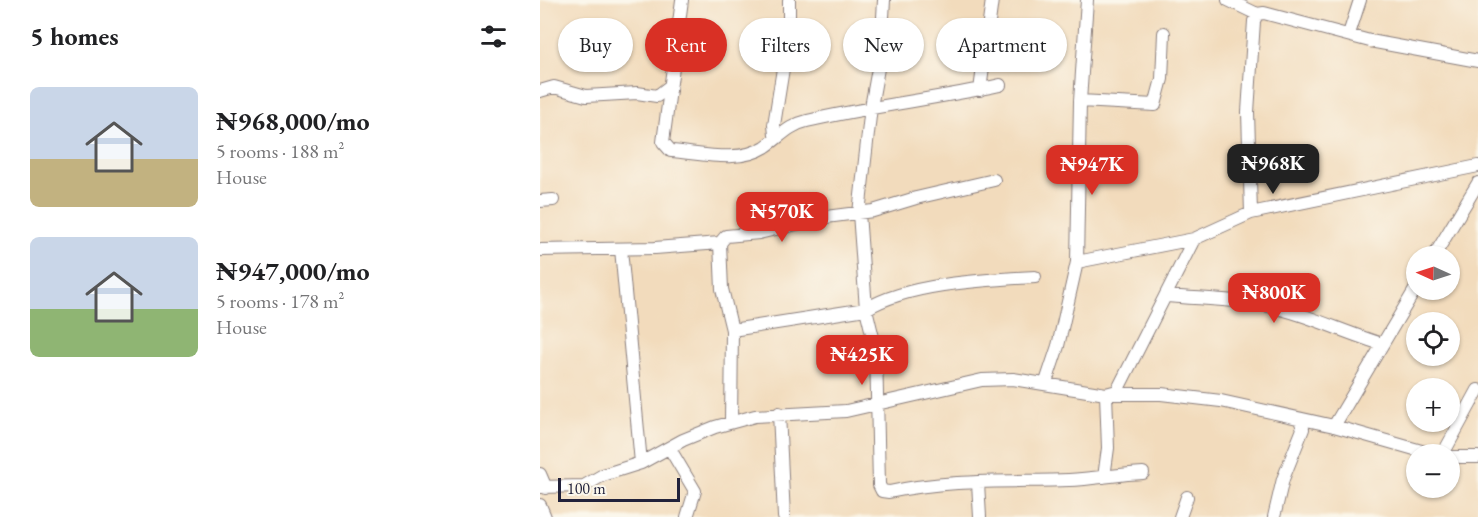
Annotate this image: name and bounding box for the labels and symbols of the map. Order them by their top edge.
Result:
pin: ₦968K [1231,144,1315,195]
pin: ₦947K [1050,145,1134,196]
pin: ₦570K [740,192,824,243]
north arrow [1406,246,1460,300]
pin: ₦800K [1232,273,1316,324]
pin: ₦425K [820,335,904,386]
scale bar [558,475,680,502]

